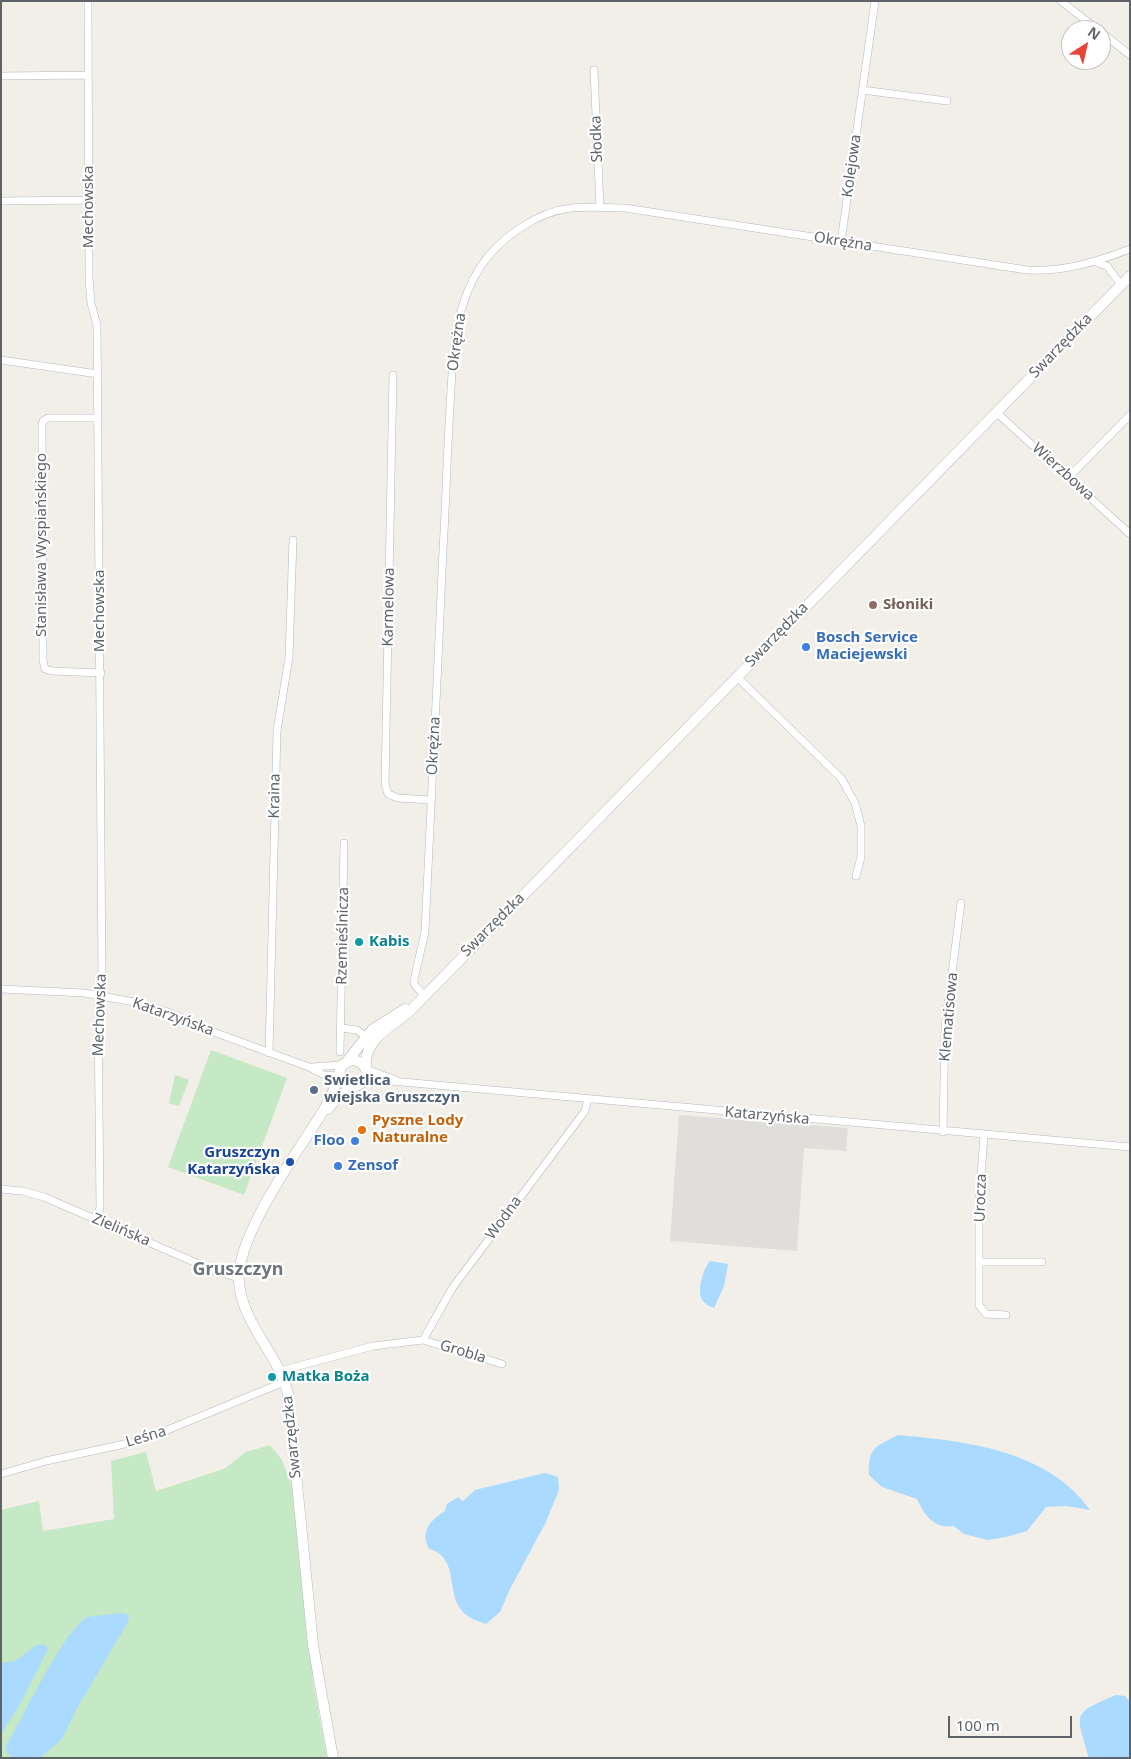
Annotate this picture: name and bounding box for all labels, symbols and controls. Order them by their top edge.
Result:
north arrow [1061,20,1111,70]
text: N [1084,22,1104,44]
street label: Słodka [587,115,607,163]
street label: Kolejowa [839,133,865,199]
street label: Mechowska [80,166,98,248]
street label: Okrężna [813,229,873,255]
street label: Swarzędzka [1026,310,1096,382]
street label: Okrężna [444,312,470,372]
street label: Wierzbowa [1028,439,1098,505]
street label: Stanisława Wyspiańskiego [33,453,51,637]
street label: Karmelowa [379,567,399,647]
street label: Mechowska [91,570,109,652]
place label: Słoniki [883,596,933,614]
street label: Swarzędzka [742,599,812,671]
marker: Słoniki [867,599,879,611]
place label: Bosch Service Maciejewski [816,629,918,664]
marker: Bosch Service Maciejewski [800,641,812,653]
street label: Okrężna [423,716,445,776]
street label: Kraina [266,773,284,819]
street label: Rzemieślnicza [333,887,353,985]
street label: Swarzędzka [457,889,529,961]
place label: Kabis [369,933,409,951]
marker: Kabis [353,936,365,948]
street label: Klematisowa [936,972,962,1062]
street label: Mechowska [90,973,110,1057]
street label: Katarzyńska [130,994,216,1040]
place label: Swietlica wiejska Gruszczyn [324,1072,460,1107]
marker: Swietlica wiejska Gruszczyn [308,1084,320,1096]
street label: Katarzyńska [724,1103,810,1129]
place label: Pyszne Lody Naturalne [372,1112,463,1147]
marker: Pyszne Lody Naturalne [356,1124,368,1136]
place label: Floo [314,1132,345,1150]
marker: Floo [349,1135,361,1147]
place label: Gruszczyn Katarzyńska [187,1144,280,1179]
marker: Gruszczyn Katarzyńska [284,1156,296,1168]
place label: Zensof [348,1157,398,1175]
marker: Zensof [332,1160,344,1172]
street label: Urocza [971,1173,991,1223]
street label: Wodna [482,1193,526,1243]
street label: Zielińska [89,1210,153,1250]
district label: Gruszczyn [193,1259,283,1281]
street label: Grobla [438,1336,488,1368]
place label: Matka Boża [282,1368,369,1386]
marker: Matka Boża [266,1371,278,1383]
street label: Swarzędzka [279,1395,305,1479]
street label: Leśna [124,1422,168,1452]
scale bar [951,1706,1075,1738]
text: 100 m [956,1715,1000,1735]

